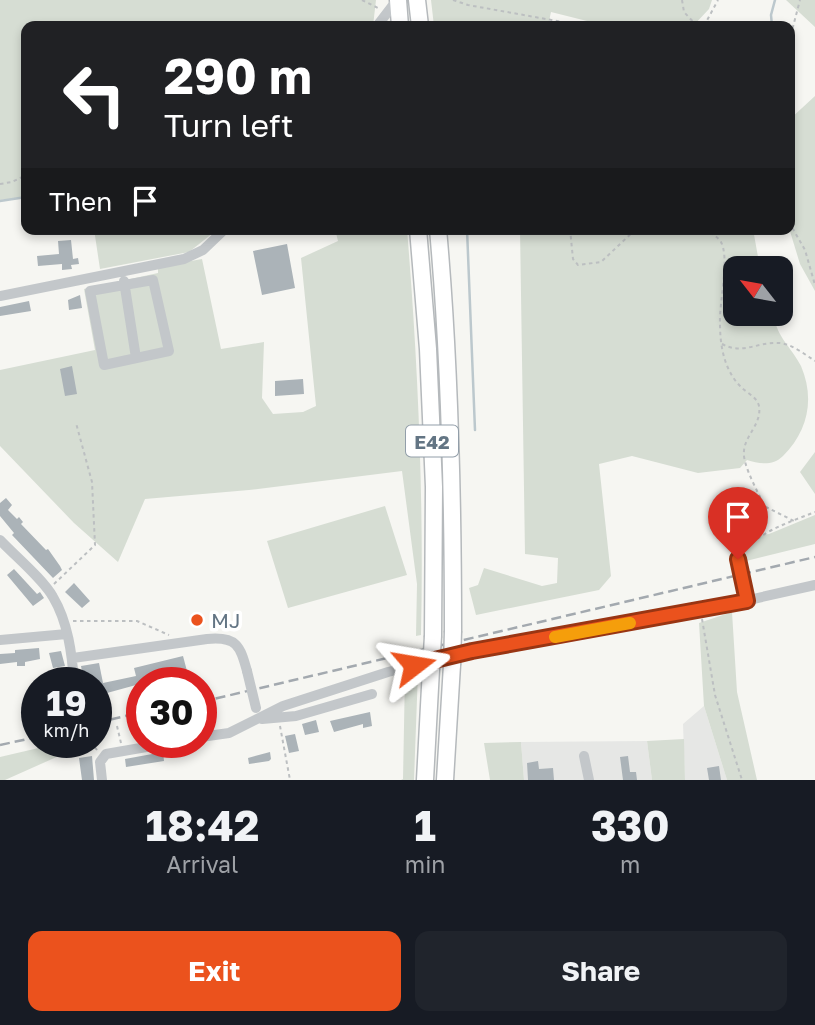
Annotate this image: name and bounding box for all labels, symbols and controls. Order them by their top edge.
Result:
text: 290 m [164,46,312,105]
icon: left [49,49,140,140]
text: Turn left [164,106,293,144]
icon: arrive [126,182,164,220]
text: Then [49,186,112,217]
north arrow [723,256,793,326]
map controls [723,256,793,326]
road number: E42 [406,426,458,456]
pin [708,487,768,559]
icon: arrive [719,498,757,536]
place label: MJ [211,607,241,633]
marker: MJ [189,612,205,628]
position arrow [377,628,451,702]
speed limit sign: 30 [126,667,217,758]
text: 19 [46,682,87,724]
text: km/h [44,719,89,741]
text: 18:42 [145,800,259,850]
text: 1 [414,800,436,850]
text: 330 [591,800,670,850]
text: Arrival [166,850,238,878]
text: min [405,850,445,878]
text: m [620,850,640,878]
button: Exit [28,931,401,1011]
button: Share [415,931,787,1011]

